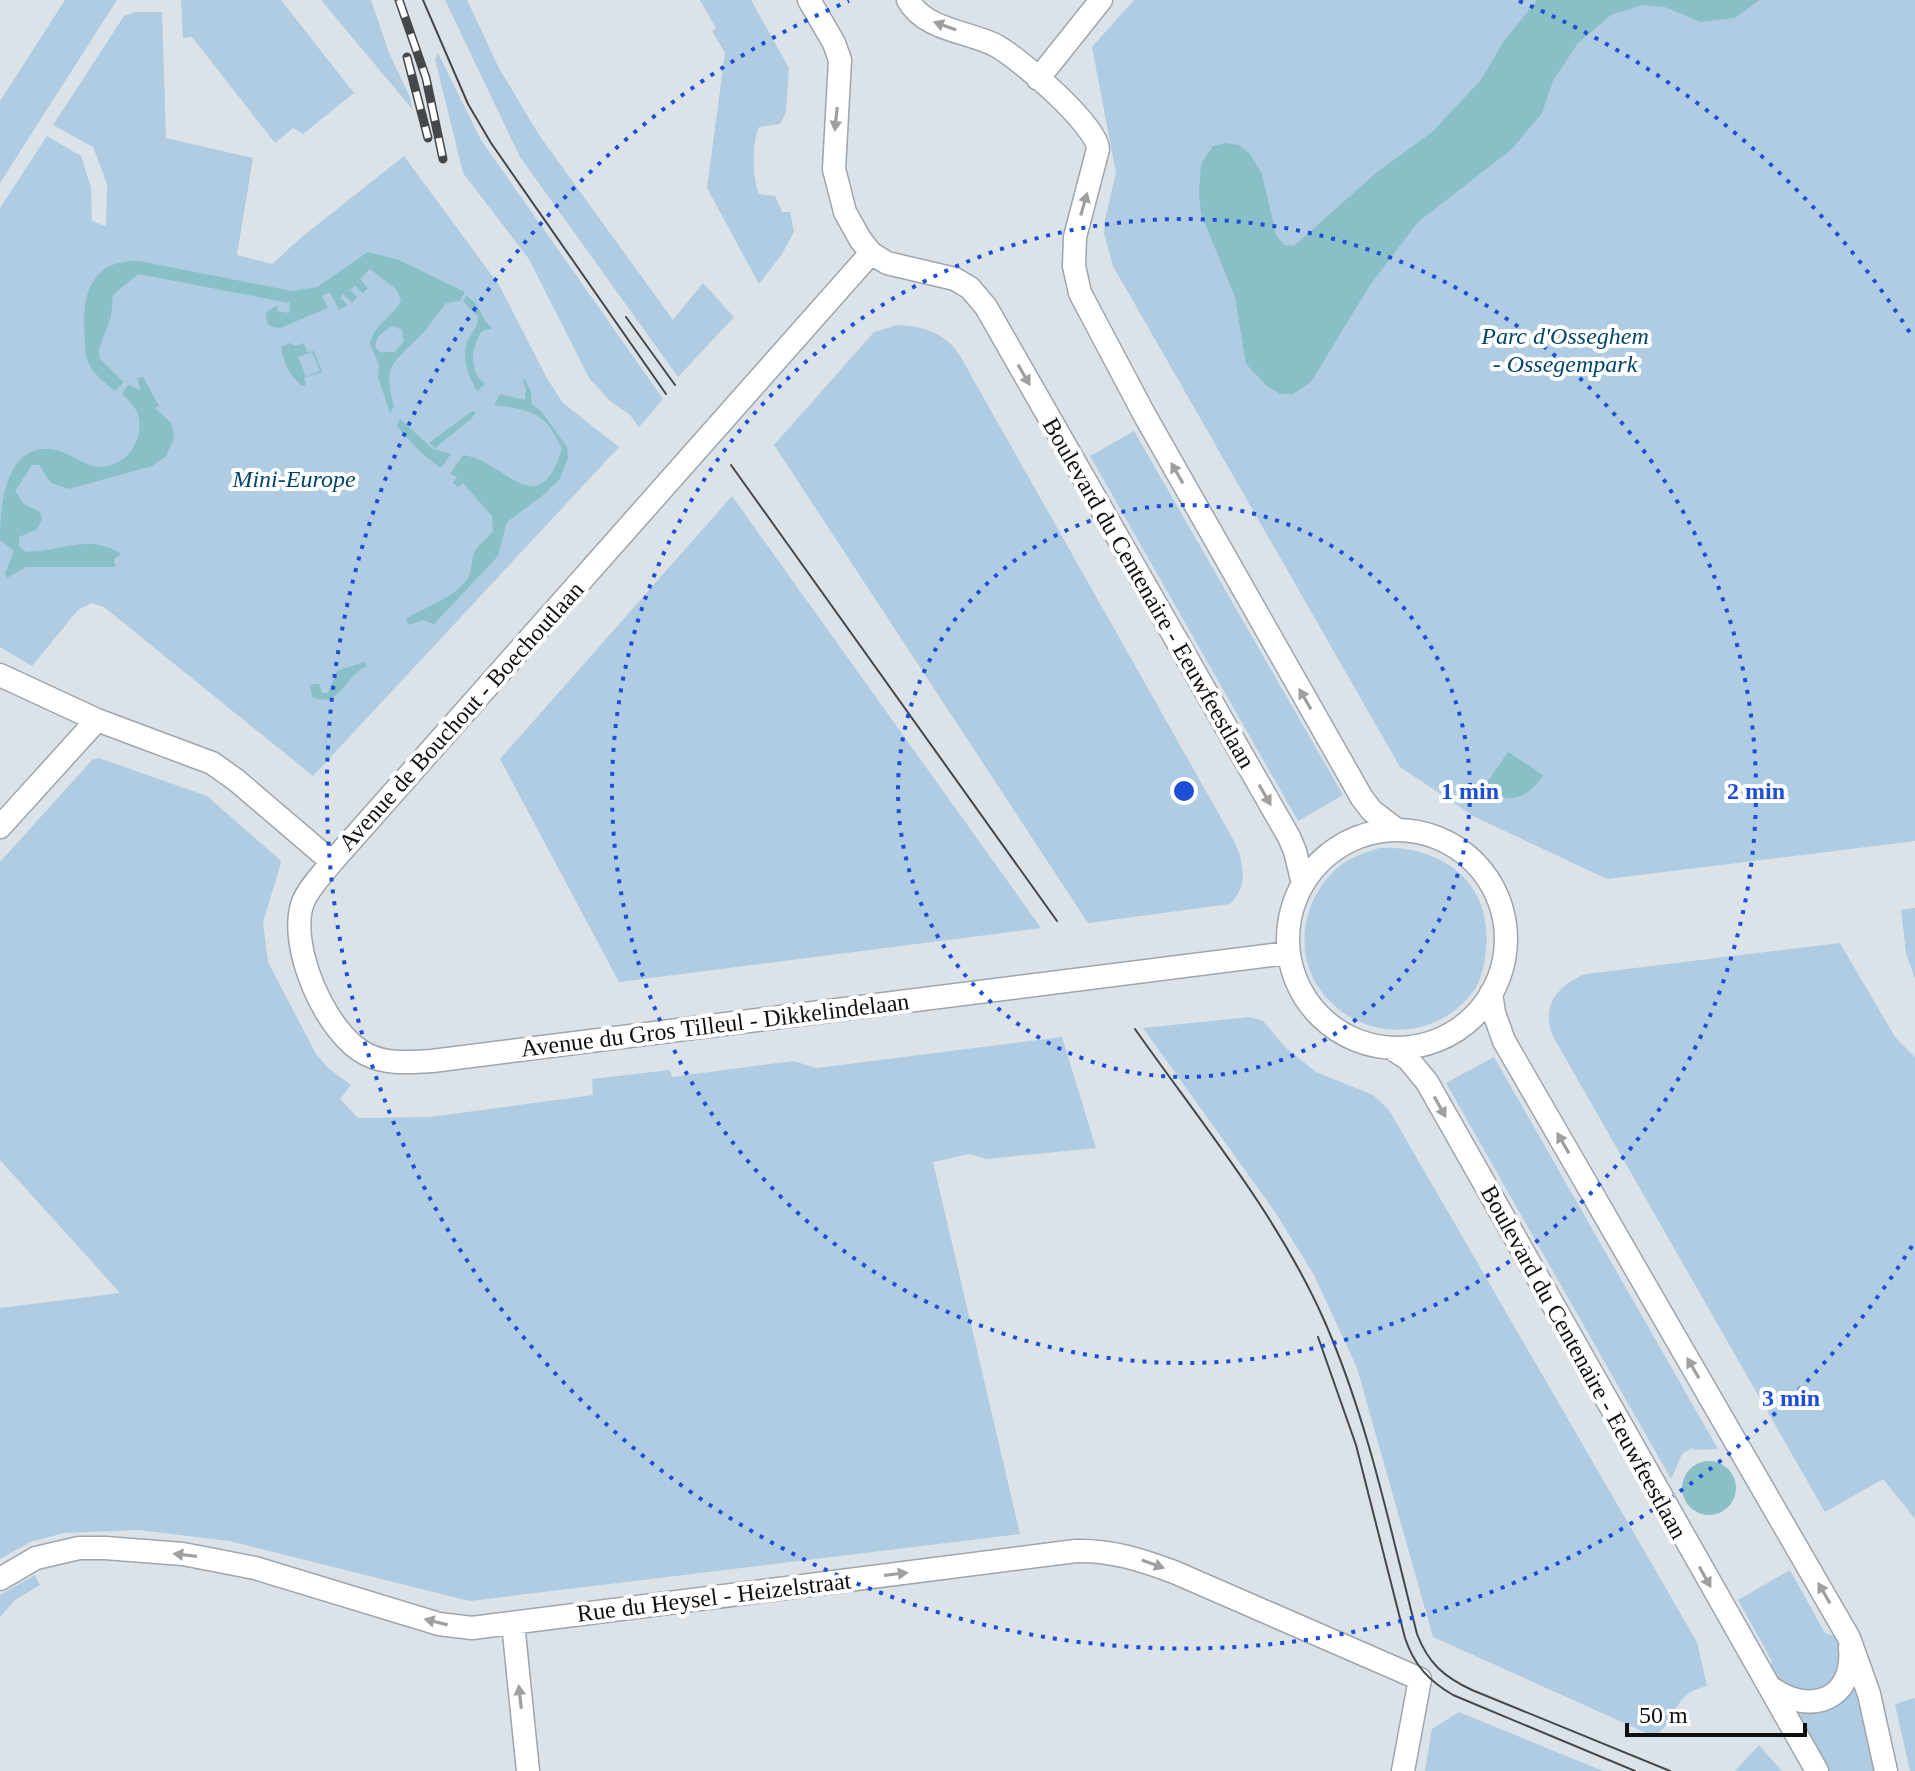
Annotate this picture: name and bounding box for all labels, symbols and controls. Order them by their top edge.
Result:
one-way arrow [933,20,957,32]
one-way arrow [830,107,843,132]
one-way arrow [1078,192,1091,216]
park label: Parc d'Osseghem - Ossegempark [1480,323,1649,377]
one-way arrow [1017,364,1031,386]
street label: Boulevard du Centenaire - Eeuwfeestlaan [1038,413,1260,773]
one-way arrow [1170,462,1184,484]
park label: Mini-Europe [231,466,356,492]
street label: Avenue de Bouchout - Boechoutlaan [333,576,589,856]
one-way arrow [1298,688,1312,710]
centre of rings [1170,777,1198,805]
text: 1 min [1441,778,1499,804]
text: 2 min [1727,778,1785,804]
one-way arrow [1258,784,1272,806]
street label: Avenue du Gros Tilleul - Dikkelindelaan [519,988,911,1062]
one-way arrow [1433,1096,1447,1118]
one-way arrow [1556,1132,1570,1154]
street label: Boulevard du Centenaire - Eeuwfeestlaan [1476,1181,1692,1543]
one-way arrow [1686,1357,1700,1379]
text: 3 min [1762,1385,1820,1411]
one-way arrow [172,1548,197,1561]
one-way arrow [1141,1558,1165,1571]
one-way arrow [1698,1566,1712,1589]
street label: Rue du Heysel - Heizelstraat [575,1567,853,1627]
one-way arrow [884,1567,909,1580]
one-way arrow [1817,1582,1831,1604]
one-way arrow [423,1616,448,1628]
one-way arrow [514,1684,527,1709]
scale bar [1627,1687,1805,1737]
text: 50 m [1639,1702,1688,1728]

